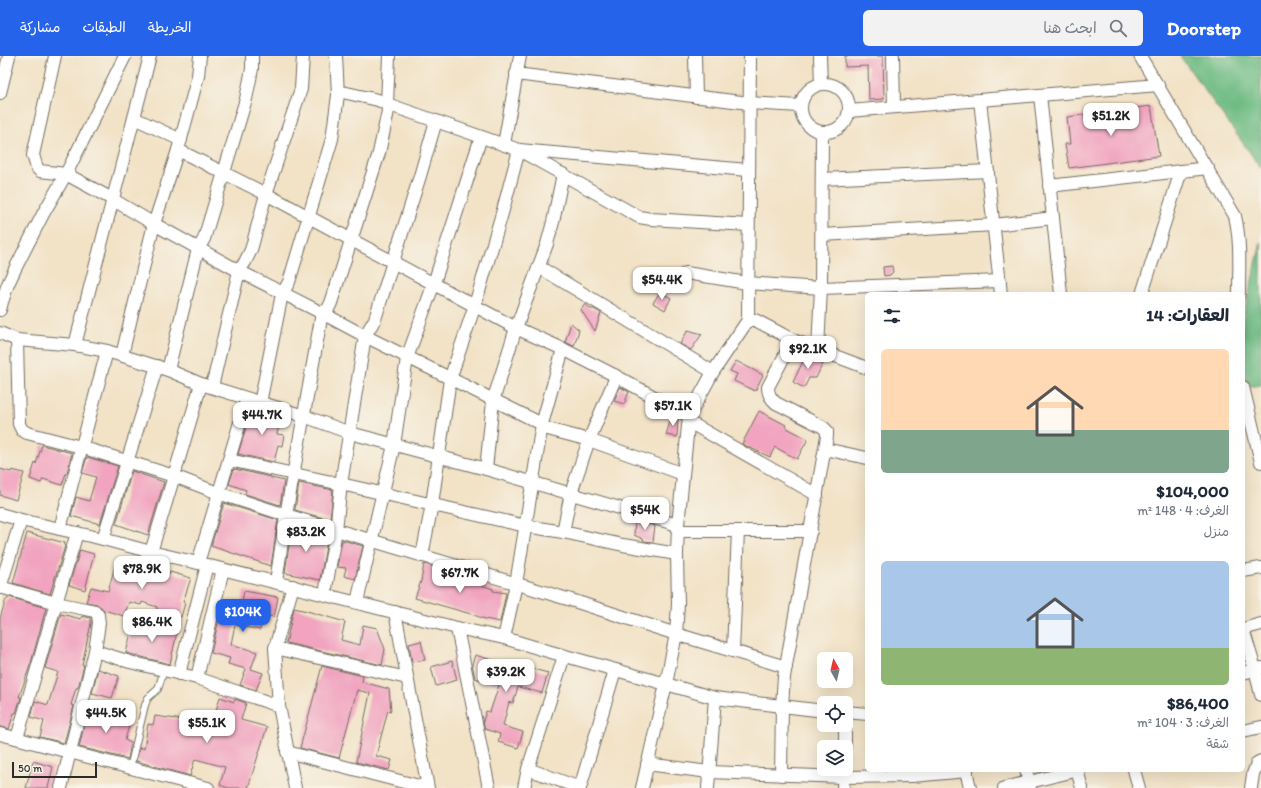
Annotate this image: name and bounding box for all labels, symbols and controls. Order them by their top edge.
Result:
search box [863,10,1143,46]
icon: search [1107,17,1129,39]
text: Doorstep [1167,17,1241,40]
text: مشاركة [20,19,60,36]
text: الطبقات [82,19,126,36]
text: الخريطة [148,19,191,36]
text: ابحث هنا [1043,19,1097,37]
pin: $51.2K [1078,103,1144,137]
text: $51.2K [1092,108,1130,123]
pin: $54.4K [629,267,695,301]
text: $54.4K [642,272,682,287]
icon: filters [881,305,903,327]
text: العقارات: 14 [1146,305,1229,325]
pin: $92.1K [775,336,841,370]
text: $92.1K [789,341,827,356]
icon: home [1019,375,1091,447]
pin: $57.1K [640,393,706,427]
text: $57.1K [654,398,692,413]
pin: $44.7K [229,402,295,436]
text: $44.7K [242,407,282,422]
text: $104,000 [1156,481,1229,501]
pin: $54K [621,497,669,531]
text: $54K [630,502,660,517]
text: الغرف: 4 · 148 m² [1137,503,1229,518]
pin: $83.2K [273,519,339,553]
text: $83.2K [286,524,326,539]
text: منزل [1203,524,1229,539]
pin: $78.9K [109,556,175,590]
pin: $67.7K [427,560,493,594]
text: $78.9K [123,561,161,576]
text: $67.7K [441,565,479,580]
icon: home [1019,587,1091,659]
pin: $104K [215,599,271,633]
text: $104K [225,604,261,619]
pin: $86.4K [119,609,185,643]
text: $86.4K [132,614,172,629]
north arrow [817,652,853,688]
map controls [817,652,853,776]
pin: $39.2K [473,659,539,693]
text: $39.2K [487,664,525,679]
text: $86,400 [1167,693,1229,713]
button: locate [817,696,853,732]
pin: $44.5K [73,700,139,734]
text: $44.5K [86,705,126,720]
pin: $55.1K [174,710,240,744]
text: $55.1K [188,715,226,730]
text: الغرف: 3 · 104 m² [1137,715,1229,730]
text: شقة [1206,736,1229,751]
button: layers [817,740,853,776]
scale bar [12,760,97,779]
text: 50 m [18,762,42,775]

